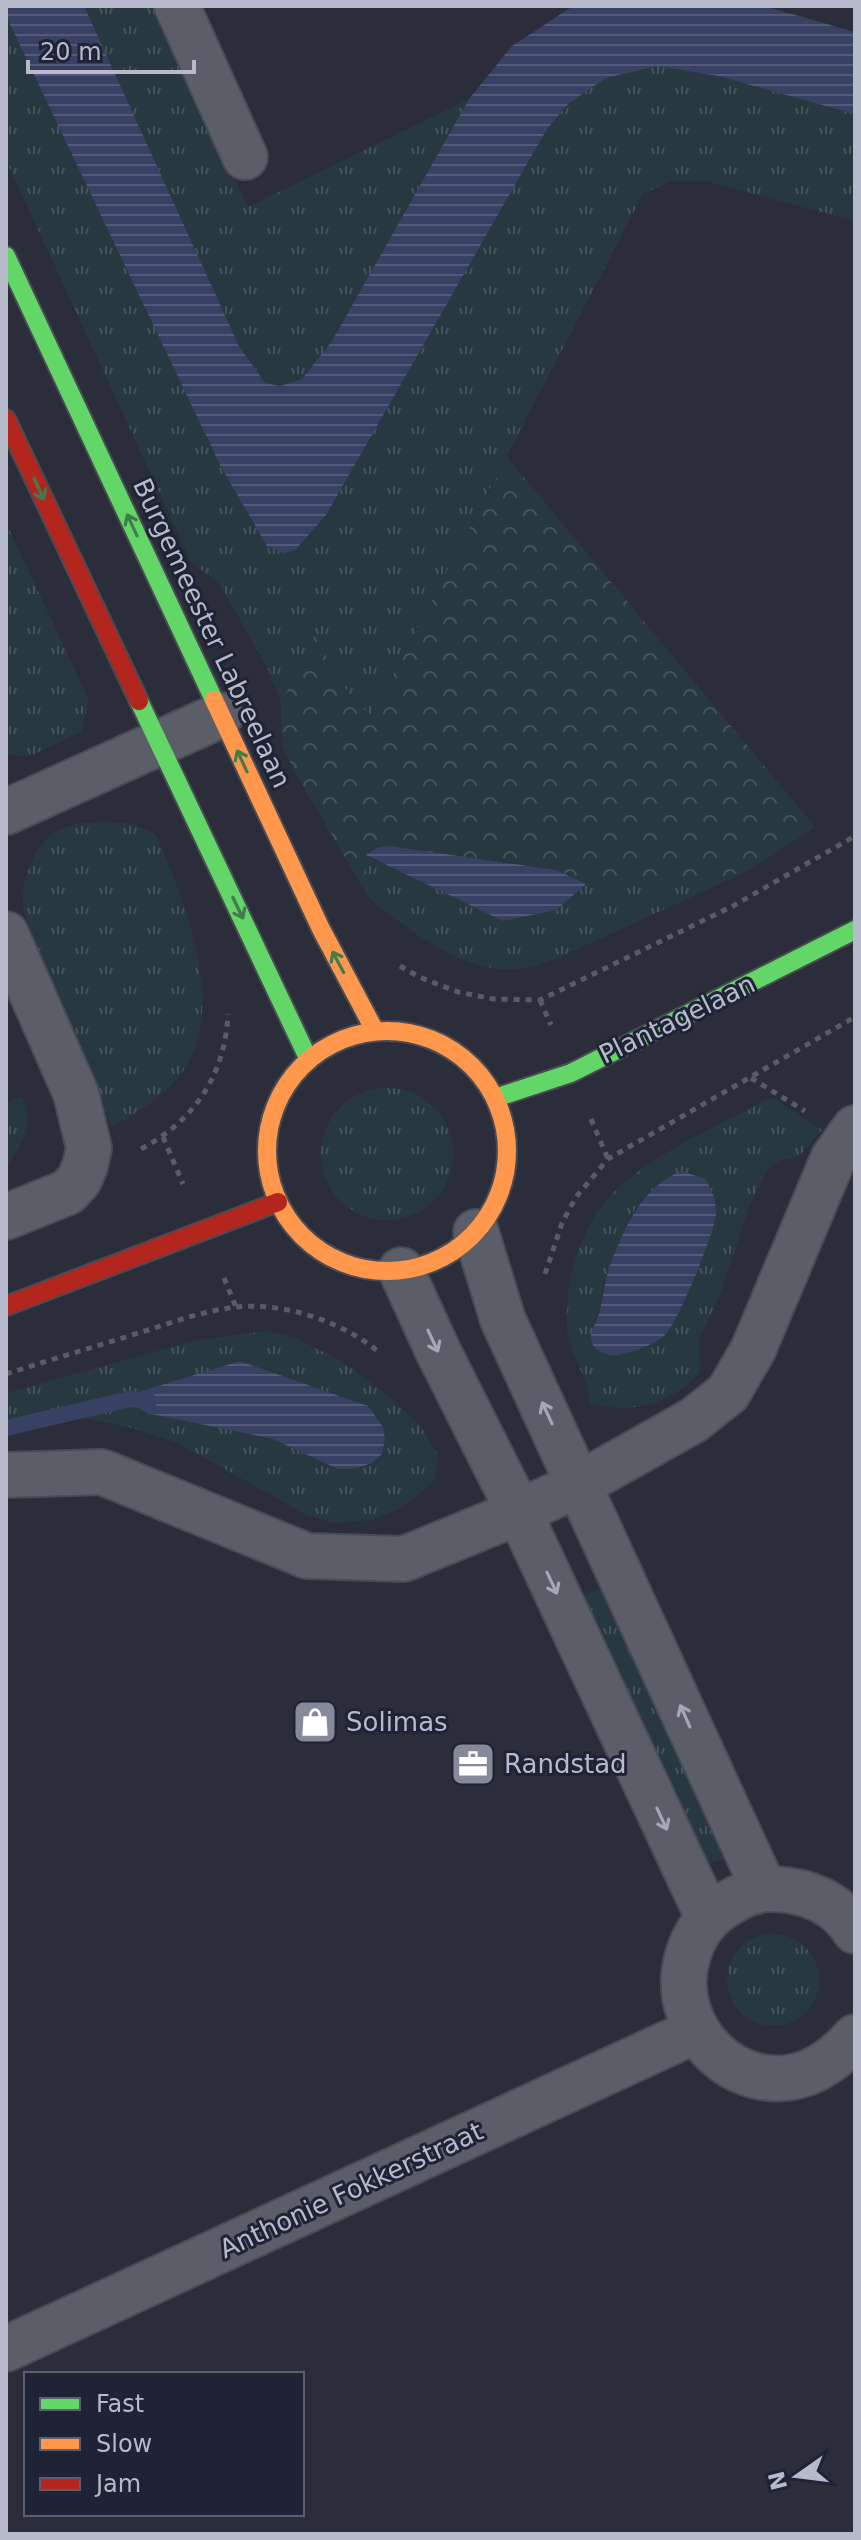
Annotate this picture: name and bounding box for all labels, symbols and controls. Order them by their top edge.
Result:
scale bar [28,24,194,74]
text: 20 m [40,38,102,66]
street label: Burgemeester Labreelaan [127,474,297,792]
one-way arrow [32,477,47,501]
one-way arrow [124,513,139,537]
one-way arrow [234,749,249,773]
one-way arrow [231,896,246,920]
one-way arrow [329,951,345,975]
street label: Plantagelaan [594,968,760,1070]
one-way arrow [427,1329,442,1353]
one-way arrow [539,1401,554,1425]
one-way arrow [545,1571,560,1595]
shop icon: Solimas [291,1698,339,1746]
one-way arrow [677,1704,692,1729]
place label: Solimas [346,1707,448,1737]
office icon: Randstad [449,1740,497,1788]
place label: Randstad [504,1749,627,1779]
one-way arrow [655,1806,670,1830]
street label: Anthonie Fokkerstraat [215,2116,487,2264]
legend [24,2372,304,2516]
text: Fast [96,2390,144,2418]
text: Slow [96,2430,152,2458]
north arrow [757,2436,837,2516]
text: N [764,2469,792,2493]
text: Jam [94,2470,141,2498]

